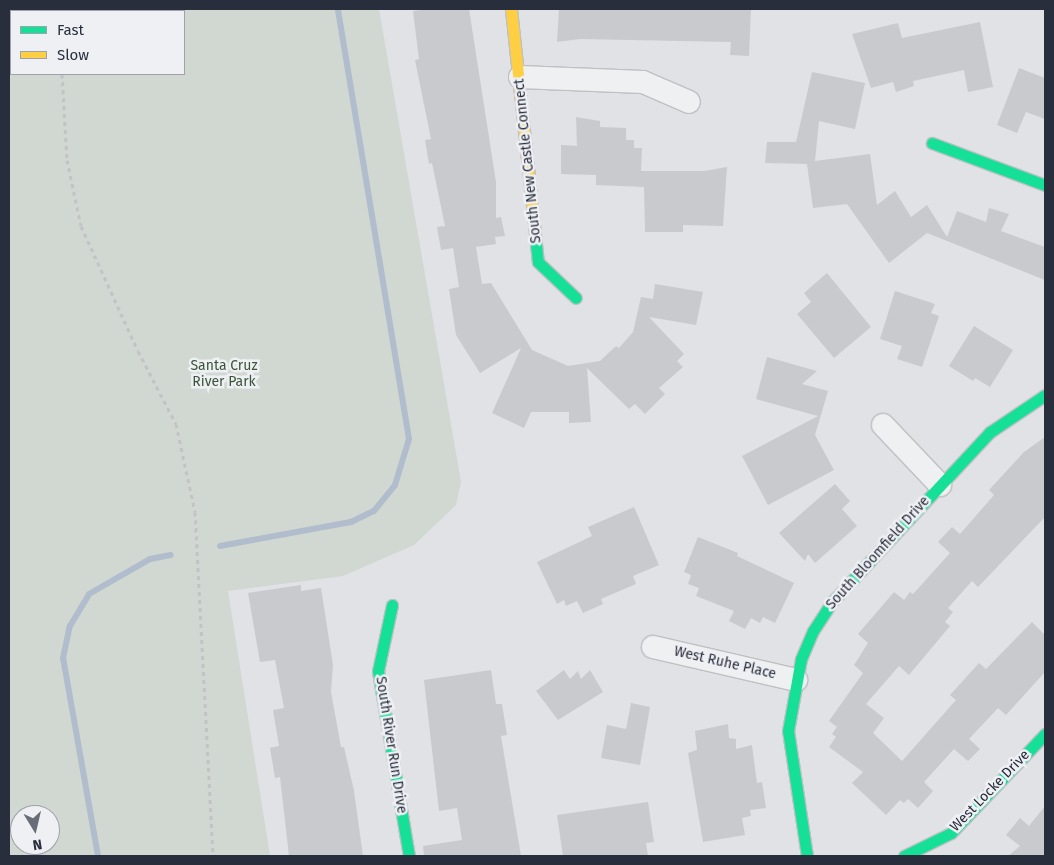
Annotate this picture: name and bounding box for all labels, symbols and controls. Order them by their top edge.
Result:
legend [10,10,185,75]
text: Fast [57,21,84,39]
text: Slow [57,46,89,64]
street label: South New Castle Connect [511,78,545,244]
park label: Santa Cruz River Park [190,358,258,391]
street label: South Bloomfield Drive [823,493,933,613]
street label: West Ruhe Place [672,643,778,683]
street label: South River Run Drive [372,675,410,815]
street label: West Locke Drive [947,747,1033,835]
north arrow [10,805,60,855]
text: N [31,835,43,853]

